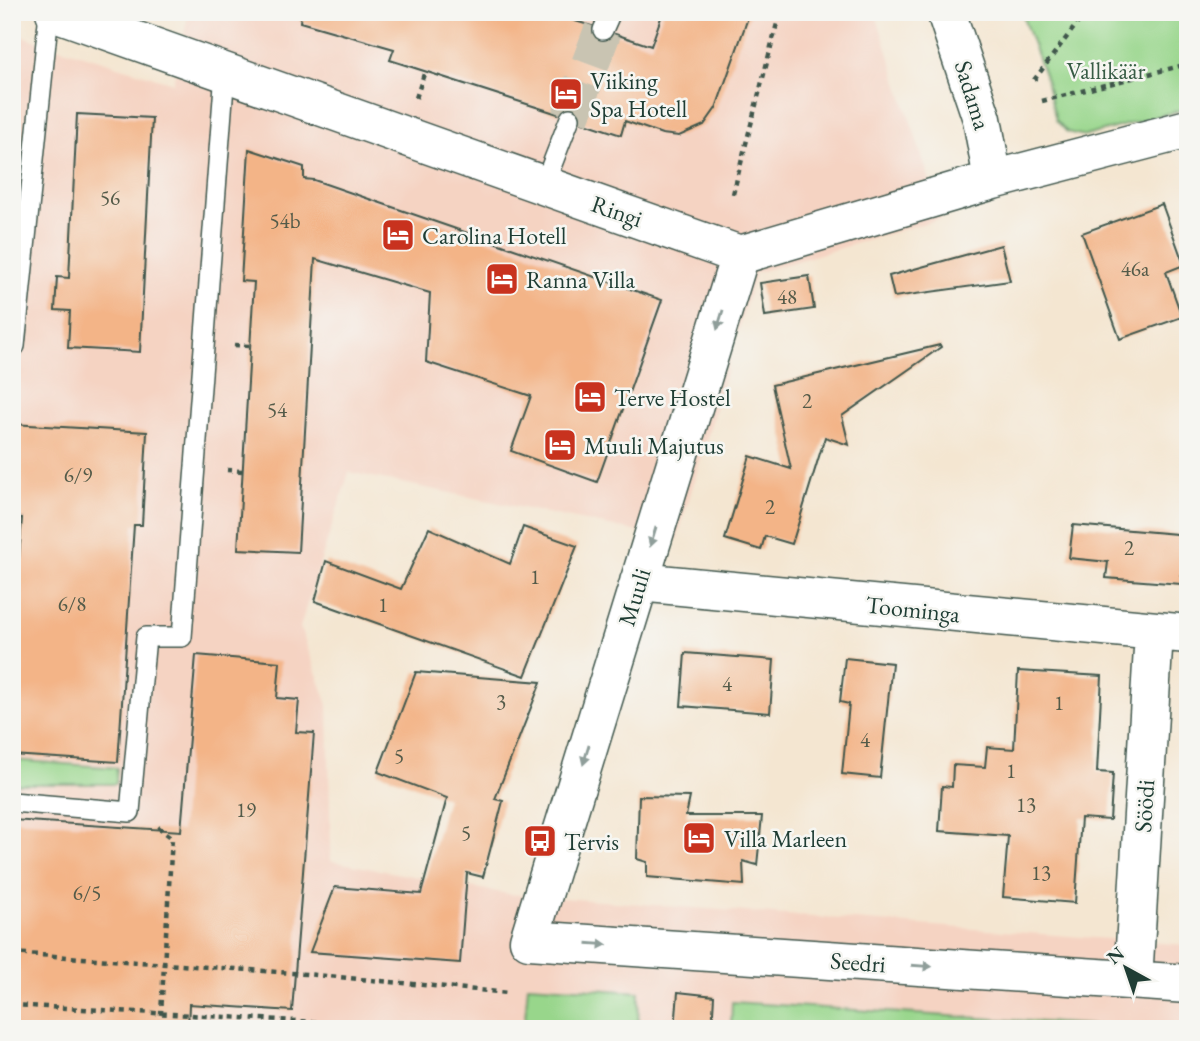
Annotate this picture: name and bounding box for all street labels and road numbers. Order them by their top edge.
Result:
street label: Sadama [948,57,998,134]
street label: Ringi [587,188,647,234]
street label: Muuli [611,564,657,630]
street label: Toominga [864,589,962,629]
street label: Söödi [1127,778,1161,833]
street label: Seedri [829,945,887,979]

